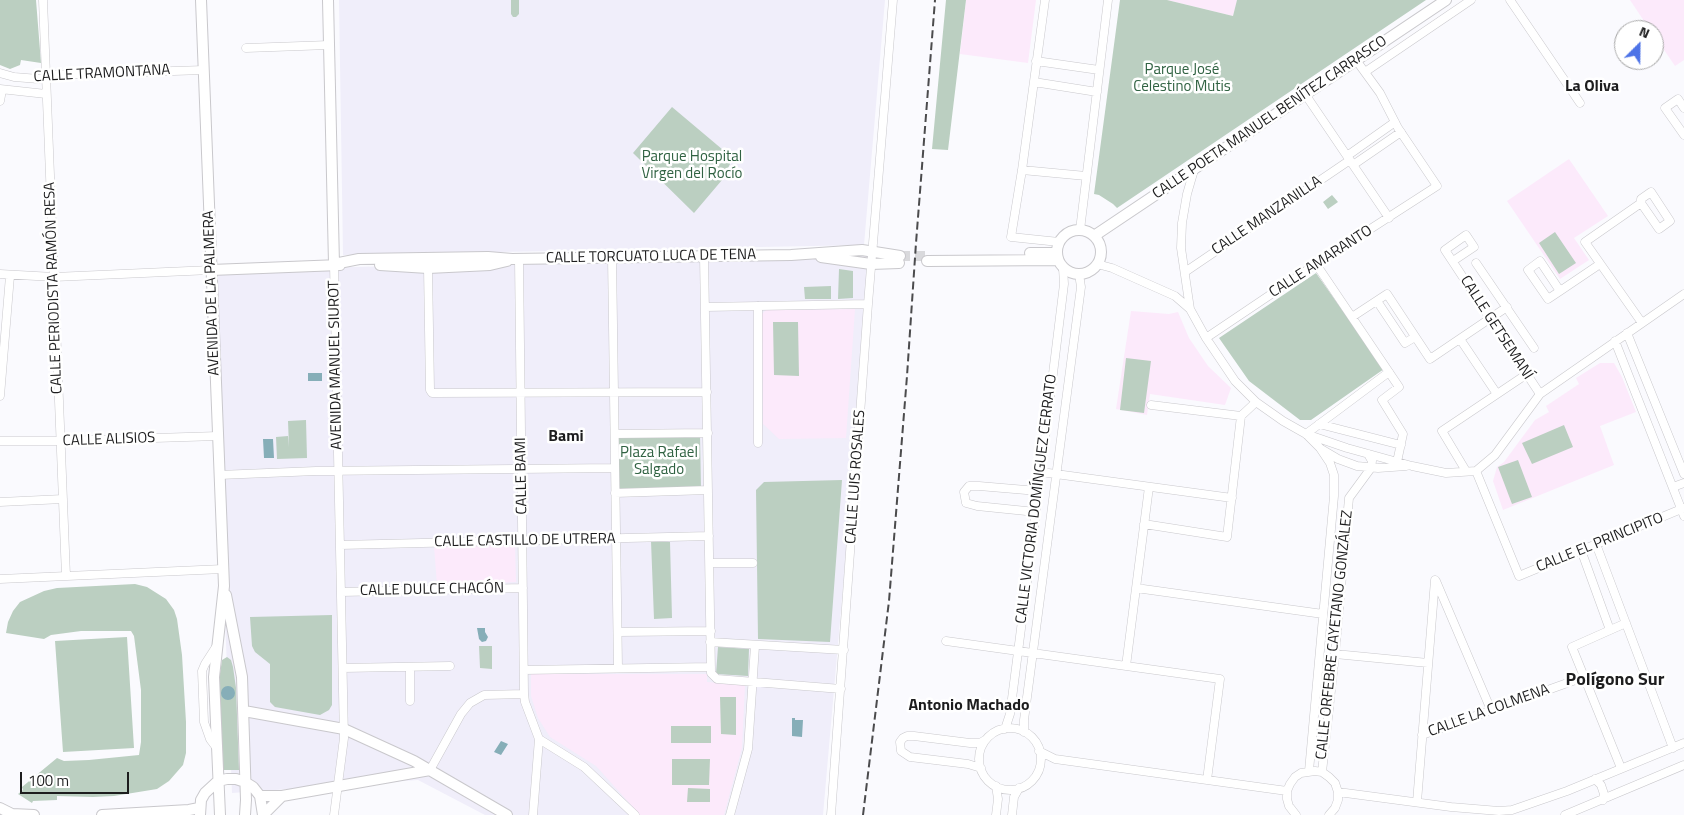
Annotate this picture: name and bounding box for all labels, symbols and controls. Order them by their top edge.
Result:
north arrow [1614,20,1664,70]
text: N [1636,20,1653,43]
street label: CALLE POETA MANUEL BENÍTEZ CARRASCO [1149,33,1391,203]
street label: CALLE TRAMONTANA [33,61,171,87]
park label: Parque José Celestino Mutis [1133,61,1231,96]
district label: La Oliva [1565,77,1619,97]
park label: Parque Hospital Virgen del Rocío [642,148,742,183]
street label: CALLE MANZANILLA [1209,173,1325,259]
street label: CALLE PERIODISTA RAMÓN RESA [41,182,67,394]
street label: AVENIDA DE LA PALMERA [200,210,224,376]
street label: CALLE AMARANTO [1266,222,1376,302]
street label: CALLE TORCUATO LUCA DE TENA [546,246,756,268]
street label: CALLE GETSEMANÍ [1456,273,1536,383]
street label: AVENIDA MANUEL SIUROT [326,280,346,450]
street label: CALLE VICTORIA DOMÍNGUEZ CERRATO [1013,373,1061,625]
street label: CALLE LUIS ROSALES [842,409,870,545]
district label: Bami [548,427,584,447]
street label: CALLE ALISIOS [62,429,156,451]
street label: CALLE BAMI [512,437,532,515]
park label: Plaza Rafael Salgado [620,444,698,479]
street label: CALLE EL PRINCIPITO [1534,509,1666,577]
street label: CALLE ORFEBRE CAYETANO GONZÁLEZ [1313,510,1357,760]
street label: CALLE CASTILLO DE UTRERA [434,530,616,552]
street label: CALLE DULCE CHACÓN [360,580,504,600]
district label: Polígono Sur [1566,670,1664,692]
street label: CALLE LA COLMENA [1426,681,1552,741]
district label: Antonio Machado [908,696,1030,716]
scale bar [22,762,131,794]
text: 100 m [28,769,69,792]

